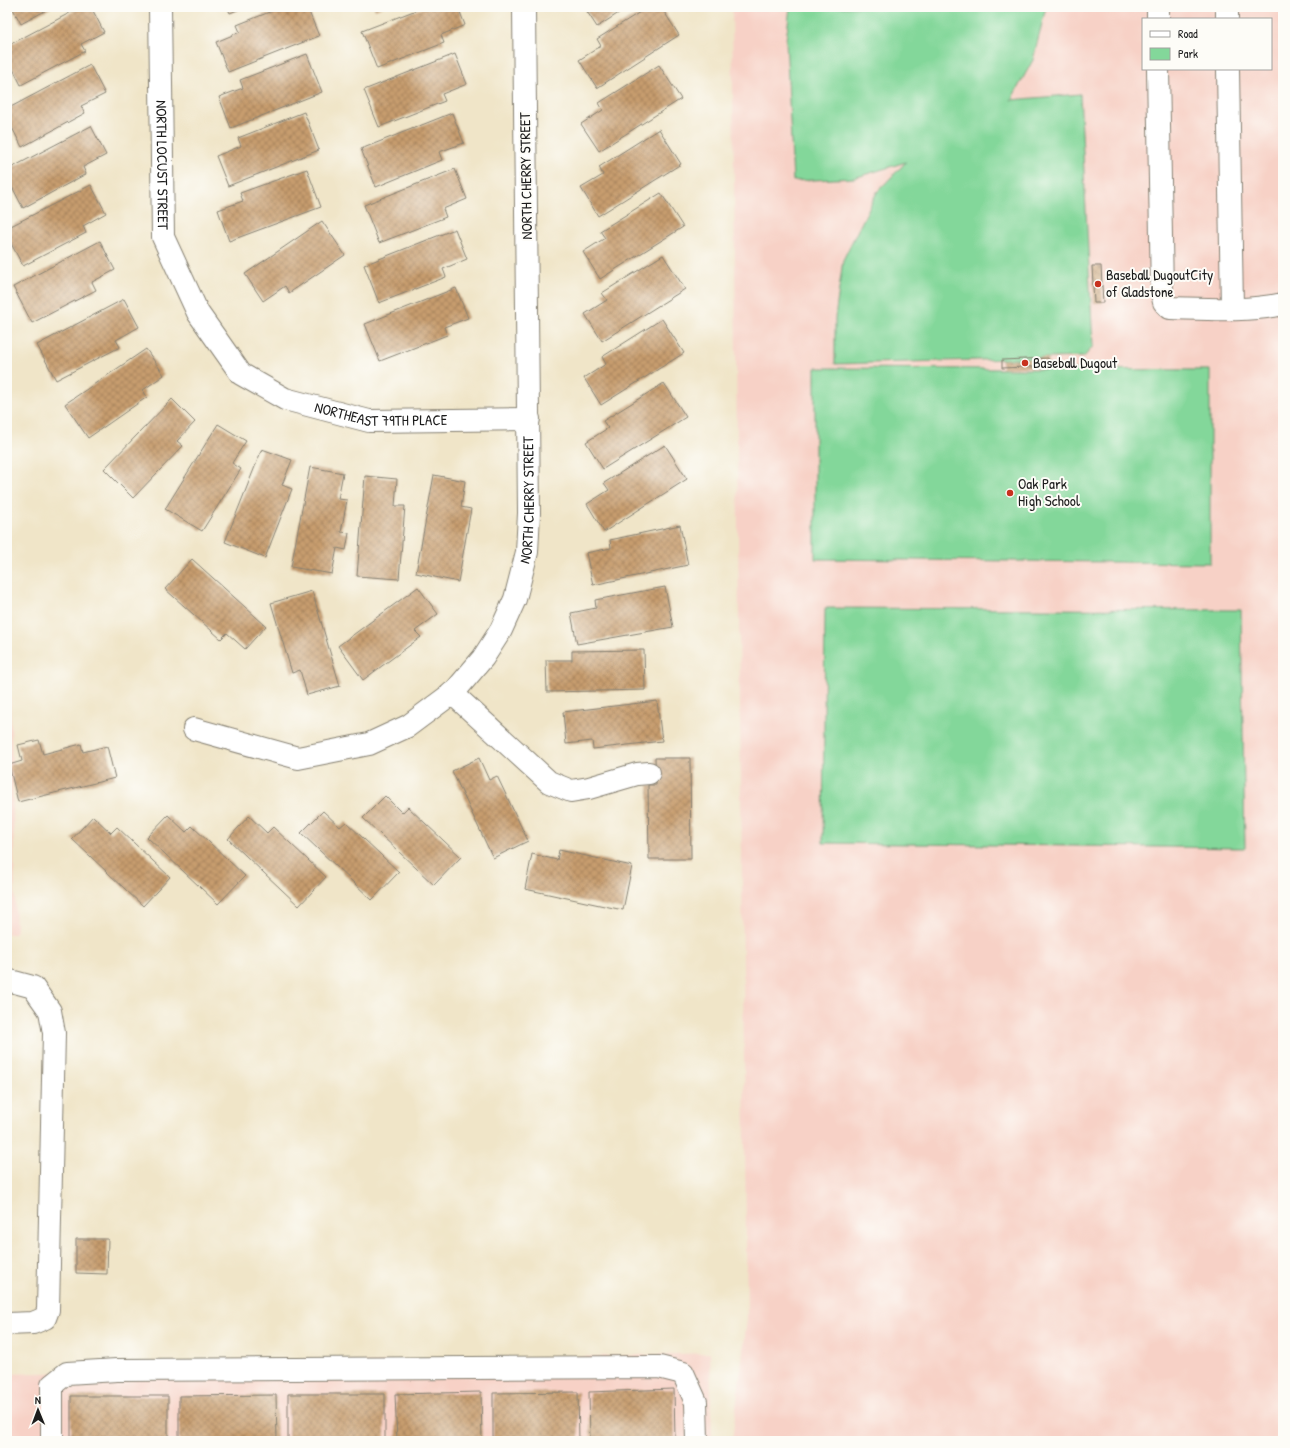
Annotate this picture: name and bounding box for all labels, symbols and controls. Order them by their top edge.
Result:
legend [1142,18,1272,70]
text: Road [1178,25,1198,42]
text: Park [1178,45,1198,62]
street label: NORTH LOCUST STREET [151,100,174,231]
street label: NORTH CHERRY STREET [514,111,537,240]
place label: Baseball DugoutCity of Gladstone [1106,264,1213,302]
marker: Baseball DugoutCity of Gladstone [1093,279,1103,289]
place label: Baseball Dugout [1033,352,1118,373]
marker: Baseball Dugout [1020,358,1030,368]
street label: NORTHEAST 79TH PLACE [313,396,448,431]
street label: NORTH CHERRY STREET [513,435,539,566]
place label: Oak Park High School [1018,473,1080,511]
marker: Oak Park High School [1005,488,1015,498]
north arrow [18,1390,58,1430]
text: N [35,1393,41,1407]

